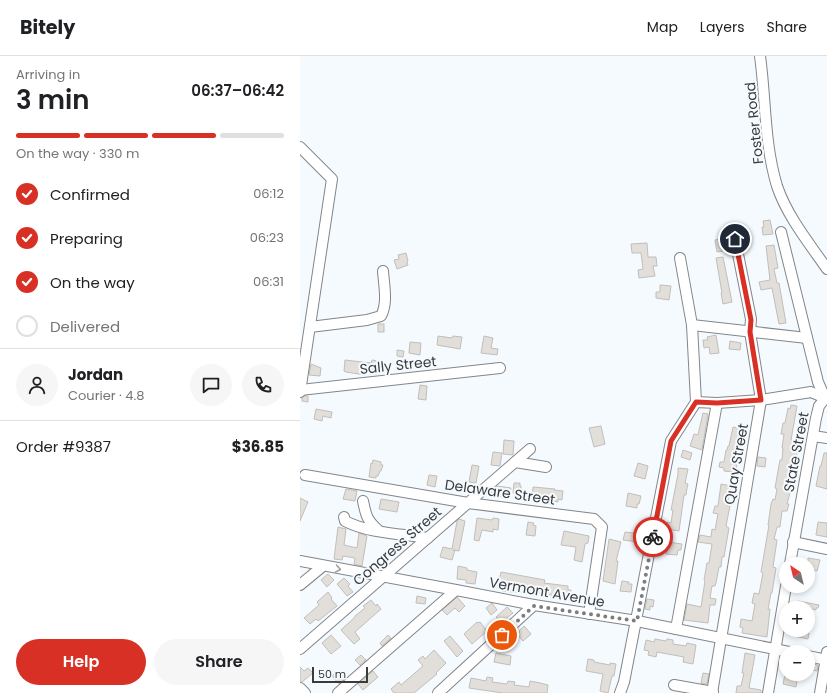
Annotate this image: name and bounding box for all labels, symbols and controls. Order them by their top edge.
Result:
text: Bitely [20,14,75,41]
text: Map [647,17,678,37]
text: Layers [700,17,744,37]
text: Share [766,17,807,37]
text: Arriving in [16,65,80,84]
text: 06:37–06:42 [191,80,284,101]
street label: Foster Road [740,81,768,165]
text: 3 min [16,82,89,118]
text: On the way · 330 m [16,144,139,163]
icon: check [16,183,38,205]
text: Confirmed [50,184,130,205]
text: 06:12 [253,184,284,203]
pin [718,222,752,256]
icon: check [16,227,38,249]
text: Preparing [50,228,123,249]
text: 06:23 [250,228,284,247]
icon: home [724,228,746,250]
icon: check [16,271,38,293]
text: On the way [50,272,135,293]
text: 06:31 [253,272,284,291]
text: Delivered [50,316,120,337]
street label: Sally Street [359,351,437,379]
button: person [16,364,58,406]
text: Jordan [68,364,123,385]
button: chat [190,364,232,406]
button: phone [242,364,284,406]
text: Courier · 4.8 [68,386,144,405]
street label: State Street [778,410,814,494]
street label: Quay Street [719,422,753,506]
text: Order #9387 [16,436,111,457]
text: $36.85 [232,436,284,457]
street label: Delaware Street [444,474,556,510]
street label: Congress Street [348,502,446,590]
courier [633,517,673,557]
icon: bike [642,526,664,548]
north arrow [779,557,815,593]
map controls [779,557,815,681]
one-way arrow [335,564,341,573]
street label: Vermont Avenue [488,572,607,612]
button: + [779,601,815,637]
pin [485,618,519,652]
icon: bag [491,624,513,646]
button: Help [16,639,146,685]
button: Share [154,639,284,685]
button: − [779,645,815,681]
scale bar [312,665,368,684]
text: 50 m [318,666,346,682]

